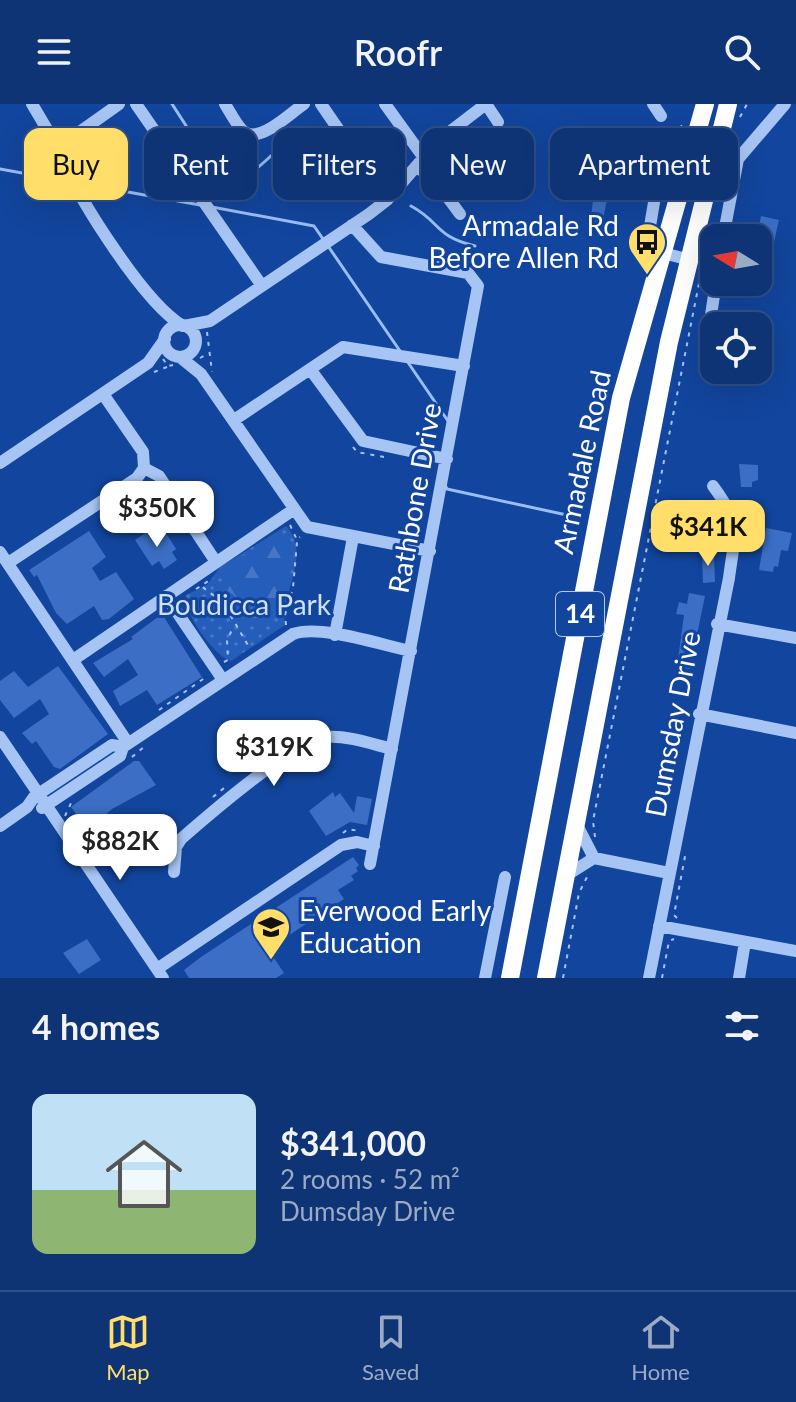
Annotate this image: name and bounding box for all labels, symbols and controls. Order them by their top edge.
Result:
icon: menu [32,30,76,74]
text: Roofr [354,30,442,74]
icon: search [720,30,764,74]
chip: Buy [24,128,128,200]
chip: Rent [144,128,257,200]
chip: Filters [273,128,405,200]
chip: New [421,128,534,200]
chip: Apartment [550,128,738,200]
place label: Armadale Rd Before Allen Rd [428,208,619,274]
bus stop icon: Armadale Rd Before Allen Rd [626,221,668,276]
north arrow [700,224,772,296]
map controls [700,224,772,384]
button: locate [700,312,772,384]
street label: Armadale Road [545,367,617,556]
street label: Rathbone Drive [381,400,447,596]
pin: $350K [101,481,213,549]
text: $350K [118,491,196,523]
pin: $341K [652,500,764,568]
text: $341K [669,510,747,542]
park label: Boudicca Park [157,587,332,621]
road number: 14 [556,592,604,636]
street label: Dumsday Drive [637,628,707,820]
pin: $319K [218,720,330,788]
text: $319K [235,730,313,762]
pin: $882K [64,814,176,882]
text: $882K [81,824,159,856]
place label: Everwood Early Education [299,893,492,959]
school or university icon: Everwood Early Education [250,906,292,961]
icon: filters [720,1004,764,1048]
text: 4 homes [32,1006,160,1047]
text: $341,000 [280,1122,426,1163]
icon: home [96,1126,192,1222]
text: 2 rooms · 52 m² [280,1163,460,1195]
text: Dumsday Drive [280,1195,455,1227]
tab: Map [106,1310,150,1385]
tab: Saved [362,1310,419,1385]
tab: Home [631,1310,690,1385]

